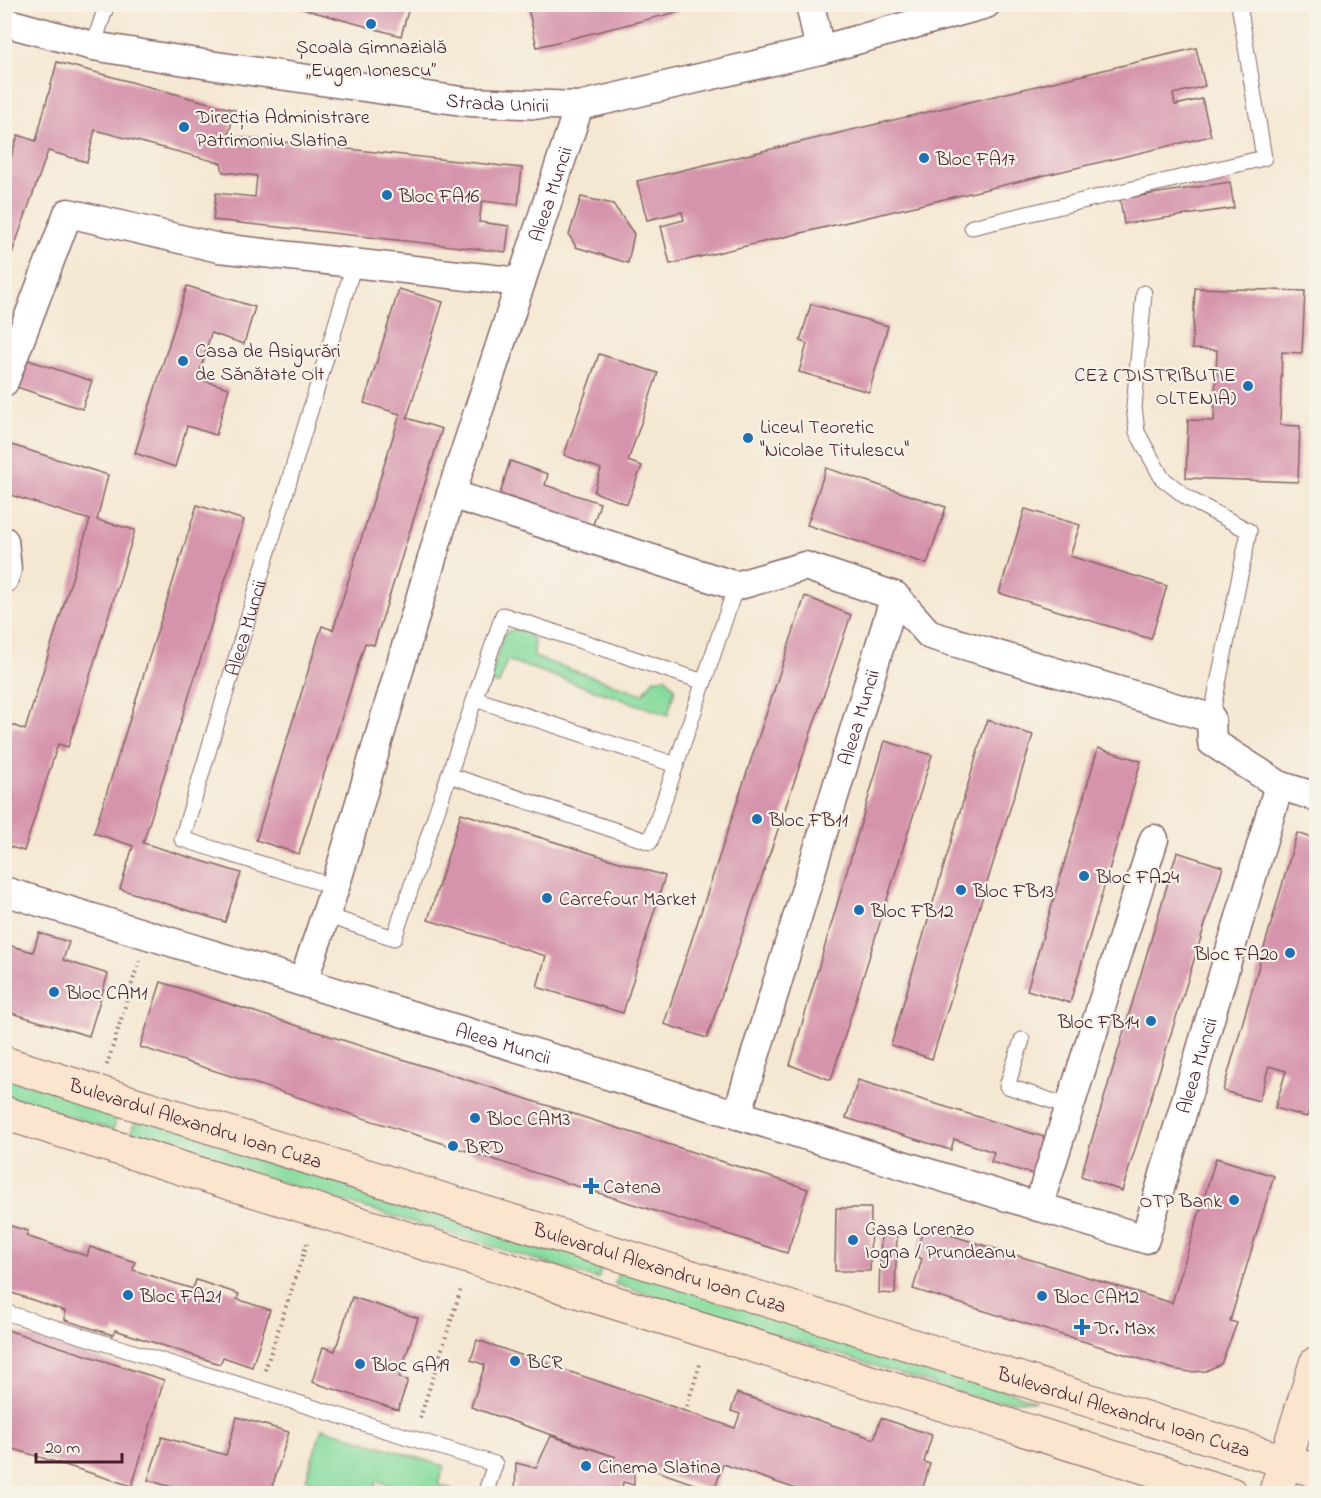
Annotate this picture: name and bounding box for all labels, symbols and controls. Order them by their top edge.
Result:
marker: Școala Gimnazială „Eugen Ionescu” [364,17,378,31]
place label: Școala Gimnazială „Eugen Ionescu” [296,34,446,87]
street label: Strada Unirii [444,87,550,122]
place label: Direcția Administrare Patrimoniu Slatina [195,104,370,156]
marker: Direcția Administrare Patrimoniu Slatina [177,120,191,134]
street label: Aleea Muncii [523,143,582,246]
place label: Bloc FA17 [935,146,1016,175]
marker: Bloc FA17 [917,151,931,165]
place label: Bloc FA16 [398,183,480,212]
marker: Bloc FA16 [380,188,394,202]
place label: Casa de Asigurări de Sănătate Olt [195,338,341,390]
marker: Casa de Asigurări de Sănătate Olt [176,354,190,368]
place label: CEZ (DISTRIBUTIE OLTENIA) [1074,362,1236,414]
marker: CEZ (DISTRIBUTIE OLTENIA) [1241,379,1255,393]
place label: Liceul Teoretic "Nicolae Titulescu" [760,414,910,466]
marker: Liceul Teoretic "Nicolae Titulescu" [741,431,755,445]
street label: Aleea Muncii [220,577,276,680]
street label: Aleea Muncii [832,666,889,769]
place label: Bloc FB11 [768,807,848,836]
marker: Bloc FB11 [750,812,764,826]
place label: Bloc FA24 [1095,864,1179,893]
marker: Bloc FA24 [1077,869,1091,883]
place label: Bloc FB13 [972,878,1054,907]
marker: Bloc FB13 [954,883,968,897]
place label: Carrefour Market [559,886,697,915]
marker: Carrefour Market [540,891,554,905]
place label: Bloc FB12 [870,898,954,927]
marker: Bloc FB12 [852,903,866,917]
place label: Bloc FA20 [1193,941,1278,970]
marker: Bloc FA20 [1283,946,1297,960]
place label: Bloc CAM1 [65,980,148,1009]
marker: Bloc CAM1 [47,985,61,999]
place label: Bloc FB14 [1057,1009,1139,1038]
marker: Bloc FB14 [1144,1014,1158,1028]
street label: Aleea Muncii [1171,1014,1227,1118]
street label: Aleea Muncii [451,1017,554,1074]
street label: Bulevardul Alexandru Ioan Cuza [64,1072,325,1178]
place label: Bloc CAM3 [486,1106,571,1135]
marker: Bloc CAM3 [468,1111,482,1125]
place label: BRD [464,1134,504,1163]
marker: BRD [446,1139,460,1153]
place label: Catena [603,1174,661,1203]
marker: Catena [584,1179,598,1193]
place label: OTP Bank [1139,1188,1222,1217]
marker: OTP Bank [1227,1193,1241,1207]
street label: Bulevardul Alexandru Ioan Cuza [528,1216,789,1322]
place label: Casa Lorenzo Iogna / Prundeanu [865,1216,1016,1269]
marker: Casa Lorenzo Iogna / Prundeanu [846,1233,860,1247]
place label: Bloc FA21 [139,1283,221,1312]
place label: Bloc CAM2 [1053,1284,1139,1313]
marker: Bloc FA21 [121,1288,135,1302]
marker: Bloc CAM2 [1035,1289,1049,1303]
place label: Dr. Max [1093,1315,1156,1344]
marker: Dr. Max [1075,1320,1089,1334]
place label: BCR [526,1349,563,1378]
place label: Bloc GA19 [371,1352,449,1381]
marker: BCR [508,1354,522,1368]
marker: Bloc GA19 [353,1357,367,1371]
street label: Bulevardul Alexandru Ioan Cuza [992,1360,1253,1467]
scale bar [36,1426,122,1464]
text: 20 m [45,1436,80,1462]
place label: Cinema Slatina [598,1454,721,1483]
marker: Cinema Slatina [579,1459,593,1473]

